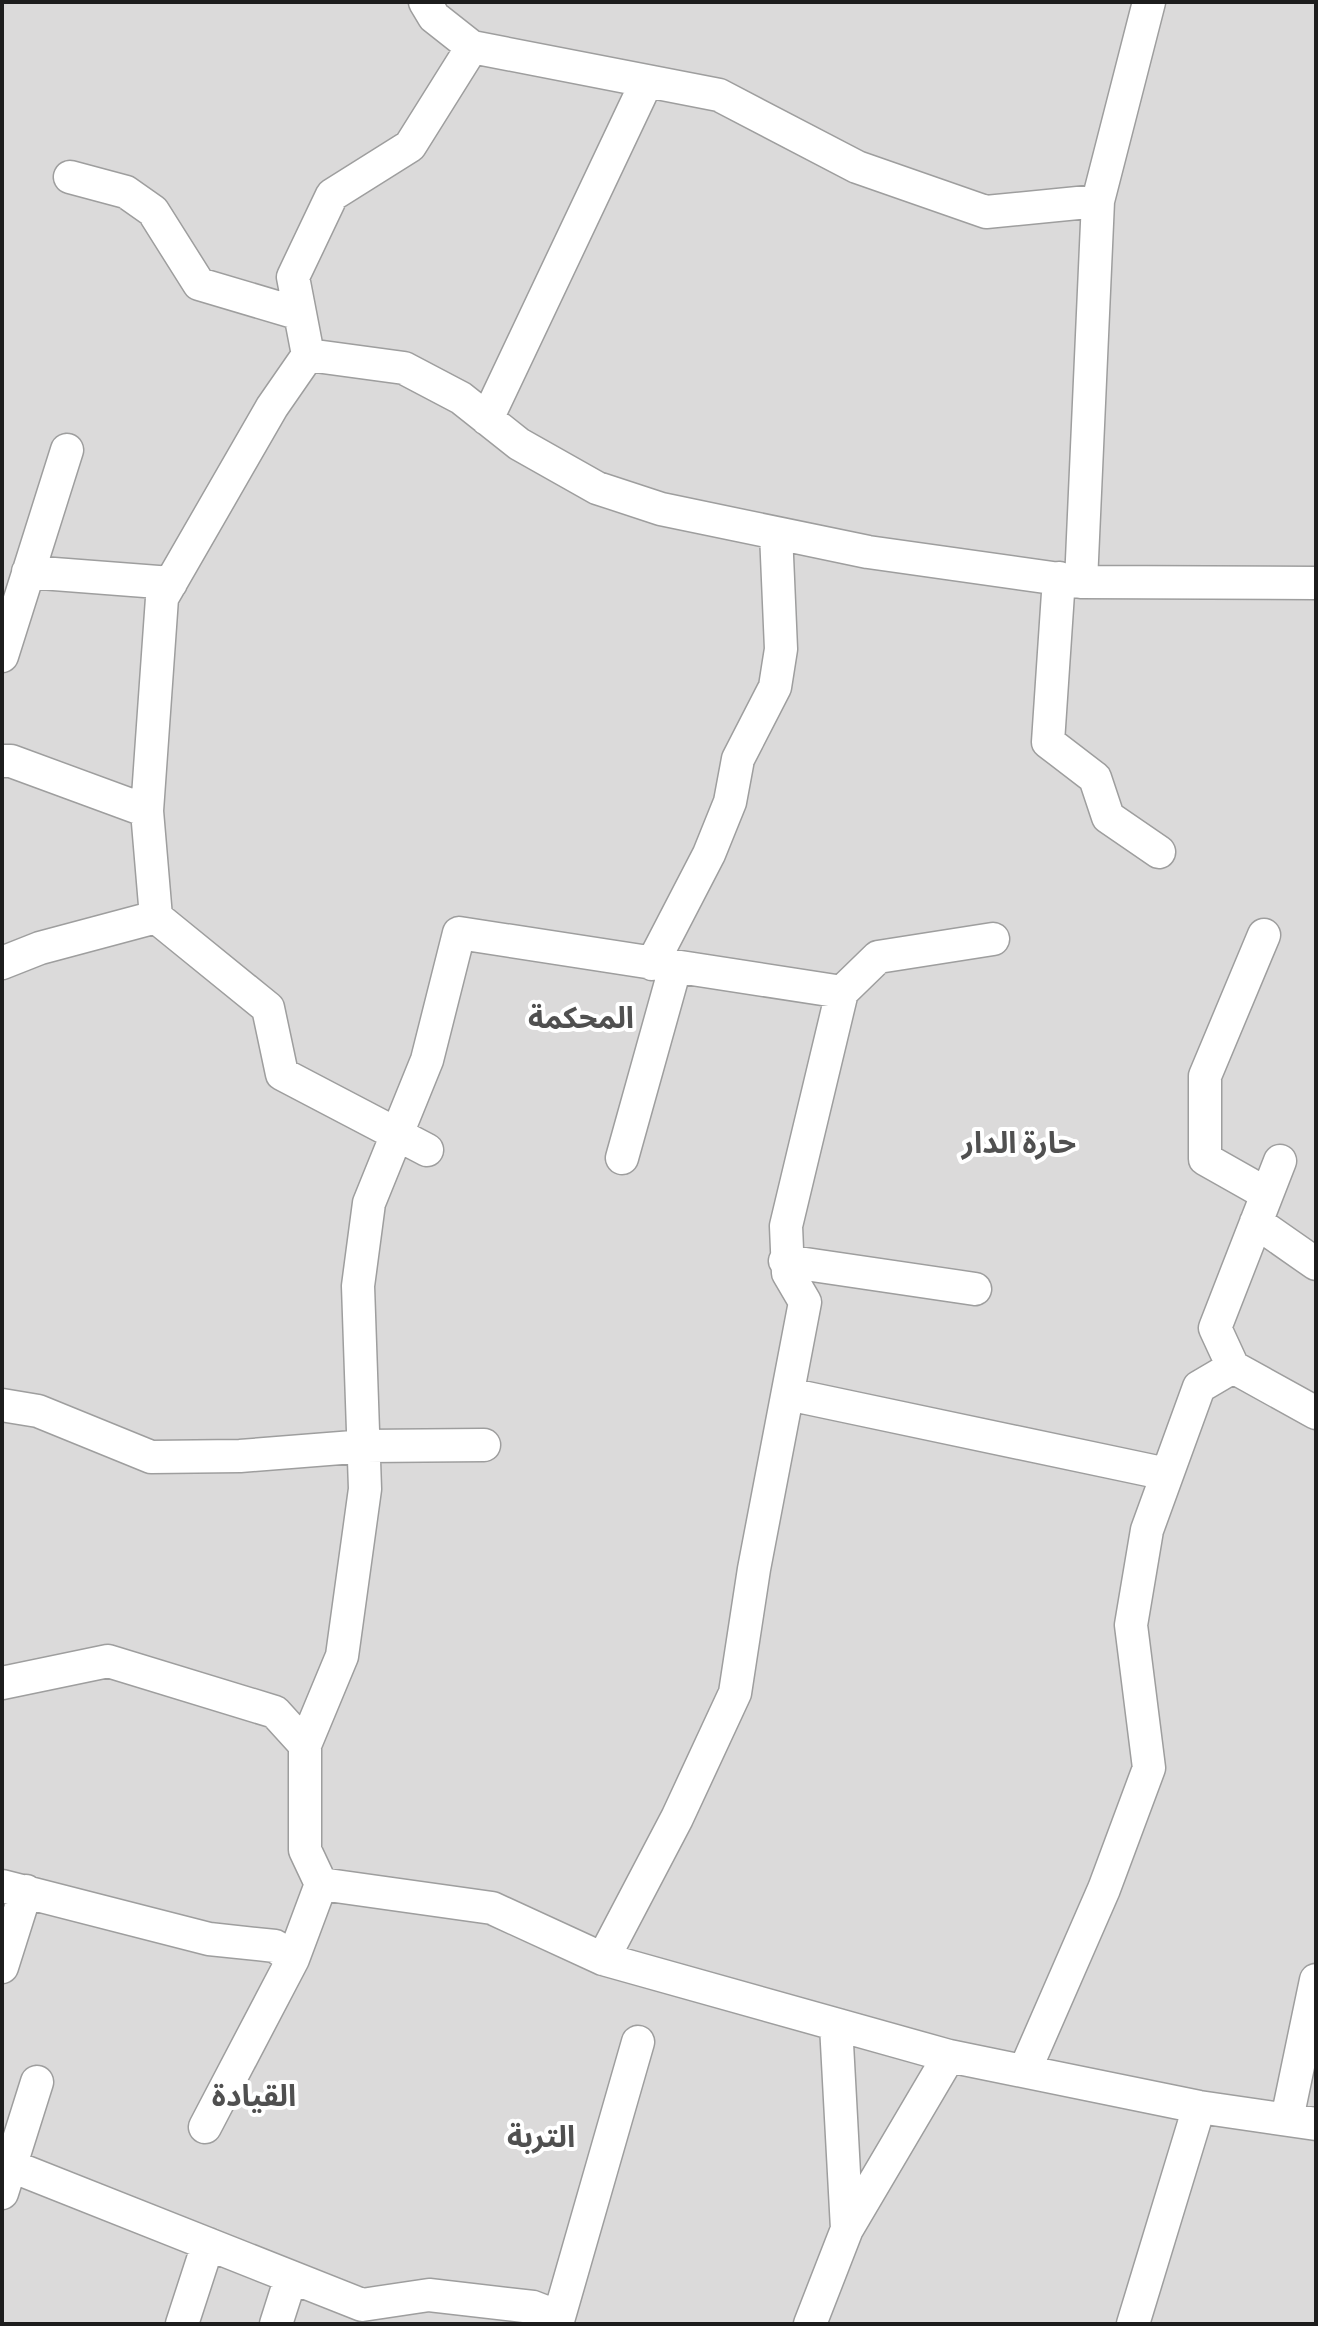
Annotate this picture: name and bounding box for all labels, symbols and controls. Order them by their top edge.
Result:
district label: المحكمة [528,996,634,1037]
district label: حارة الدار [960,1121,1076,1162]
district label: القيادة [212,2074,296,2115]
district label: التربة [507,2115,575,2156]

